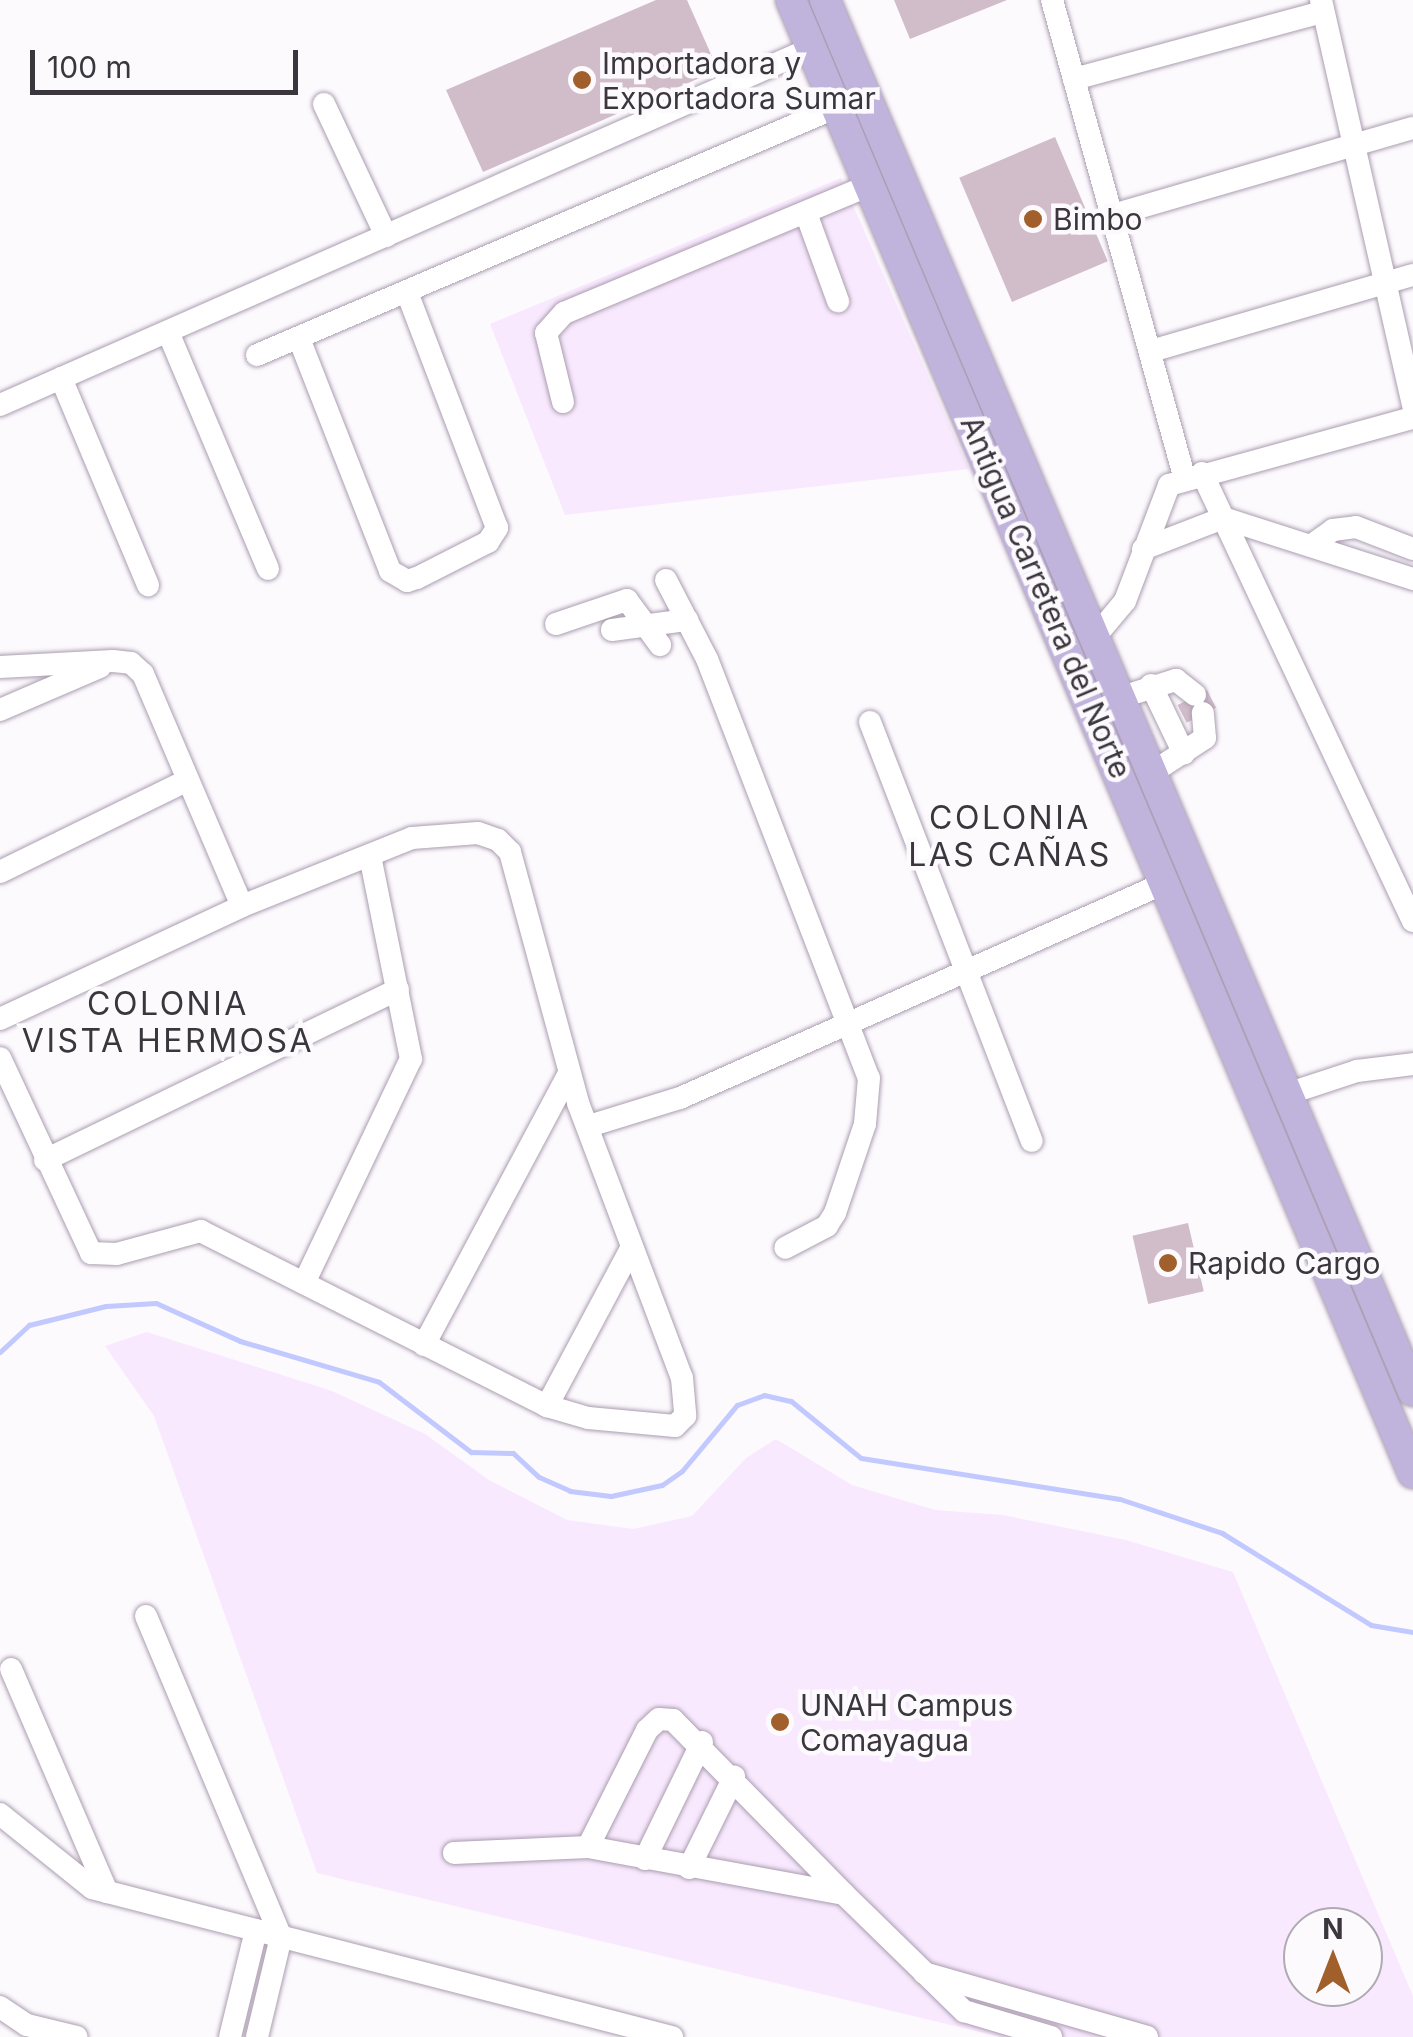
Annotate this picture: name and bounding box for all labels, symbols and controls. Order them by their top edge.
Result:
scale bar [35,30,302,92]
place label: Importadora y Exportadora Sumar [602,45,876,116]
text: 100 m [47,49,132,85]
marker: Importadora y Exportadora Sumar [571,69,593,91]
place label: Bimbo [1053,201,1143,237]
marker: Bimbo [1022,208,1044,230]
street label: Antigua Carretera del Norte [953,410,1139,784]
district label: COLONIA LAS CAÑAS [908,800,1112,875]
district label: COLONIA VISTA HERMOSA [22,986,314,1061]
place label: Rapido Cargo [1188,1245,1380,1281]
marker: Rapido Cargo [1157,1252,1179,1274]
place label: UNAH Campus Comayagua [800,1687,1013,1758]
marker: UNAH Campus Comayagua [769,1711,791,1733]
north arrow [1283,1907,1383,2007]
text: N [1322,1912,1344,1946]

